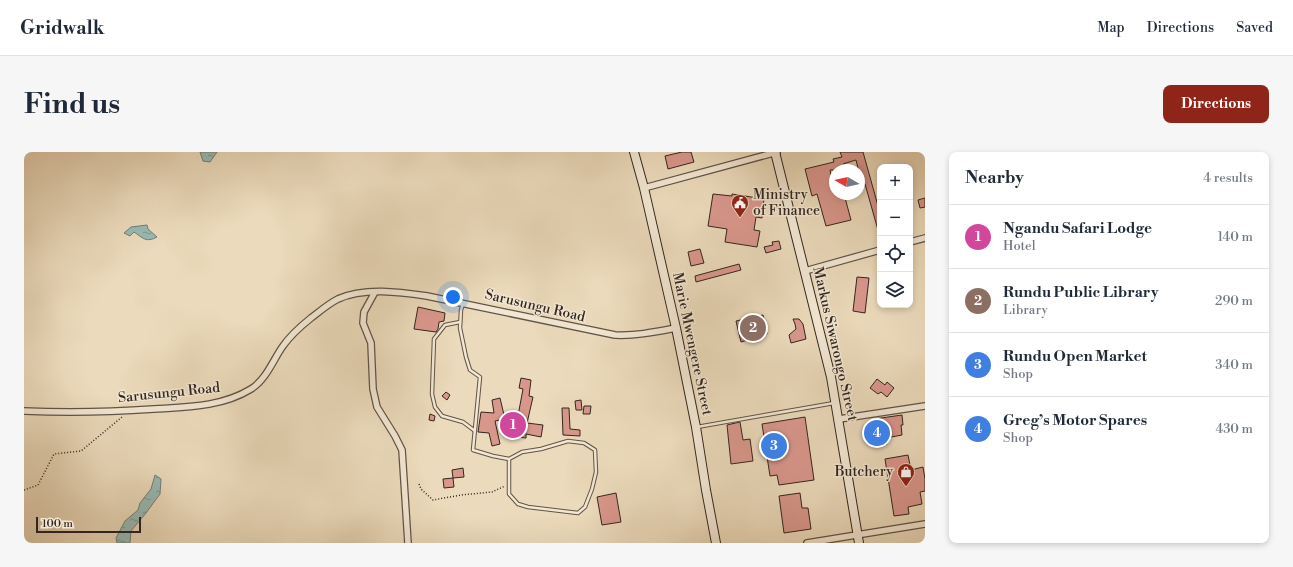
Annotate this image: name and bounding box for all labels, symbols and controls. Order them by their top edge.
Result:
text: Gridwalk [20,16,104,40]
text: Map [1097,19,1125,37]
text: Directions [1147,19,1214,37]
text: Saved [1236,19,1273,37]
button: Directions [1163,85,1269,123]
text: Find us [24,87,120,122]
north arrow [829,164,865,200]
map controls [877,164,913,308]
button: + [877,164,913,200]
text: Nearby [965,167,1024,189]
text: 4 results [1203,170,1253,186]
place label: Ministry of Finance [753,186,820,220]
public building icon: Ministry of Finance [730,193,750,218]
button: − [877,200,913,236]
text: Ngandu Safari Lodge [1003,219,1152,238]
text: 1 [975,229,981,245]
text: 140 m [1217,229,1253,245]
button: locate [877,236,913,272]
text: Hotel [1003,238,1036,254]
street label: Markus Siwarongo Street [808,265,862,423]
street label: Marie Mwengere Street [668,271,716,417]
button: layers [877,272,913,308]
text: Rundu Public Library [1003,283,1158,302]
street label: Sarusungu Road [483,286,587,326]
your location [443,287,463,307]
text: 2 [974,293,982,309]
text: 290 m [1215,293,1253,309]
text: Library [1003,302,1048,318]
pin: 2 [740,313,766,343]
text: Rundu Open Market [1003,347,1147,366]
text: 3 [974,357,982,373]
text: 340 m [1215,357,1253,373]
text: Shop [1003,366,1033,382]
street label: Sarusungu Road [117,379,221,407]
pin: 1 [500,410,526,440]
text: Greg’s Motor Spares [1003,411,1147,430]
pin: 4 [864,418,890,448]
text: 4 [974,421,982,437]
text: 430 m [1215,421,1253,437]
text: Shop [1003,430,1033,446]
pin: 3 [761,431,787,461]
shop icon: Butchery [896,462,916,487]
place label: Butchery [834,463,893,481]
scale bar [36,515,141,534]
text: 100 m [42,517,73,531]

